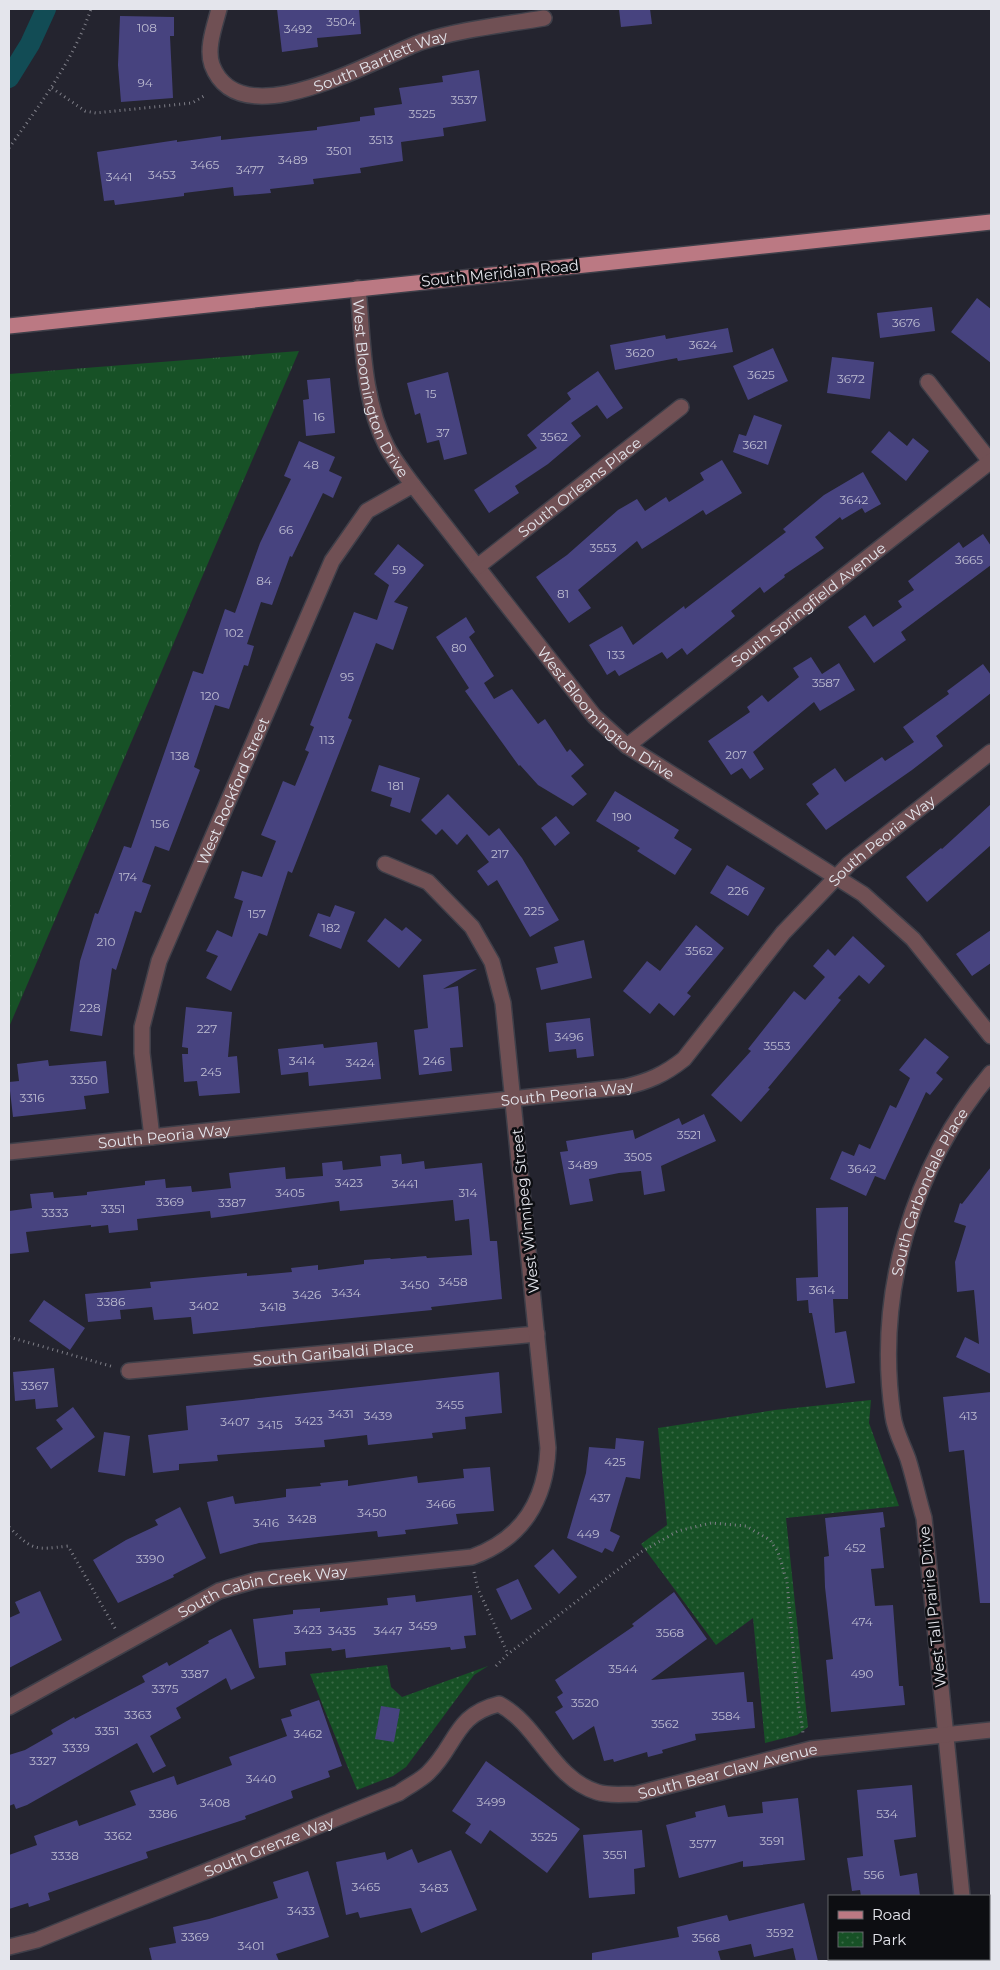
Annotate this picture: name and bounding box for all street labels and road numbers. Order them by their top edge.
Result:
street label: South Bartlett Way [311,25,450,95]
street label: South Meridian Road [420,255,580,291]
street label: West Bloomington Drive [350,298,413,481]
street label: South Orleans Place [514,433,645,541]
street label: South Springfield Avenue [727,538,889,671]
street label: West Bloomington Drive [533,642,678,783]
street label: West Rockford Street [192,714,273,868]
street label: South Peoria Way [824,790,939,890]
street label: South Peoria Way [500,1075,636,1109]
street label: South Carbondale Place [887,1104,972,1278]
street label: South Peoria Way [97,1119,232,1152]
street label: West Winnipeg Street [507,1128,543,1294]
street label: South Garibaldi Place [252,1336,414,1369]
street label: West Tall Prairie Drive [914,1525,950,1689]
street label: South Cabin Creek Way [174,1561,349,1622]
street label: South Bear Claw Avenue [636,1739,818,1803]
street label: South Grenze Way [201,1811,337,1881]

